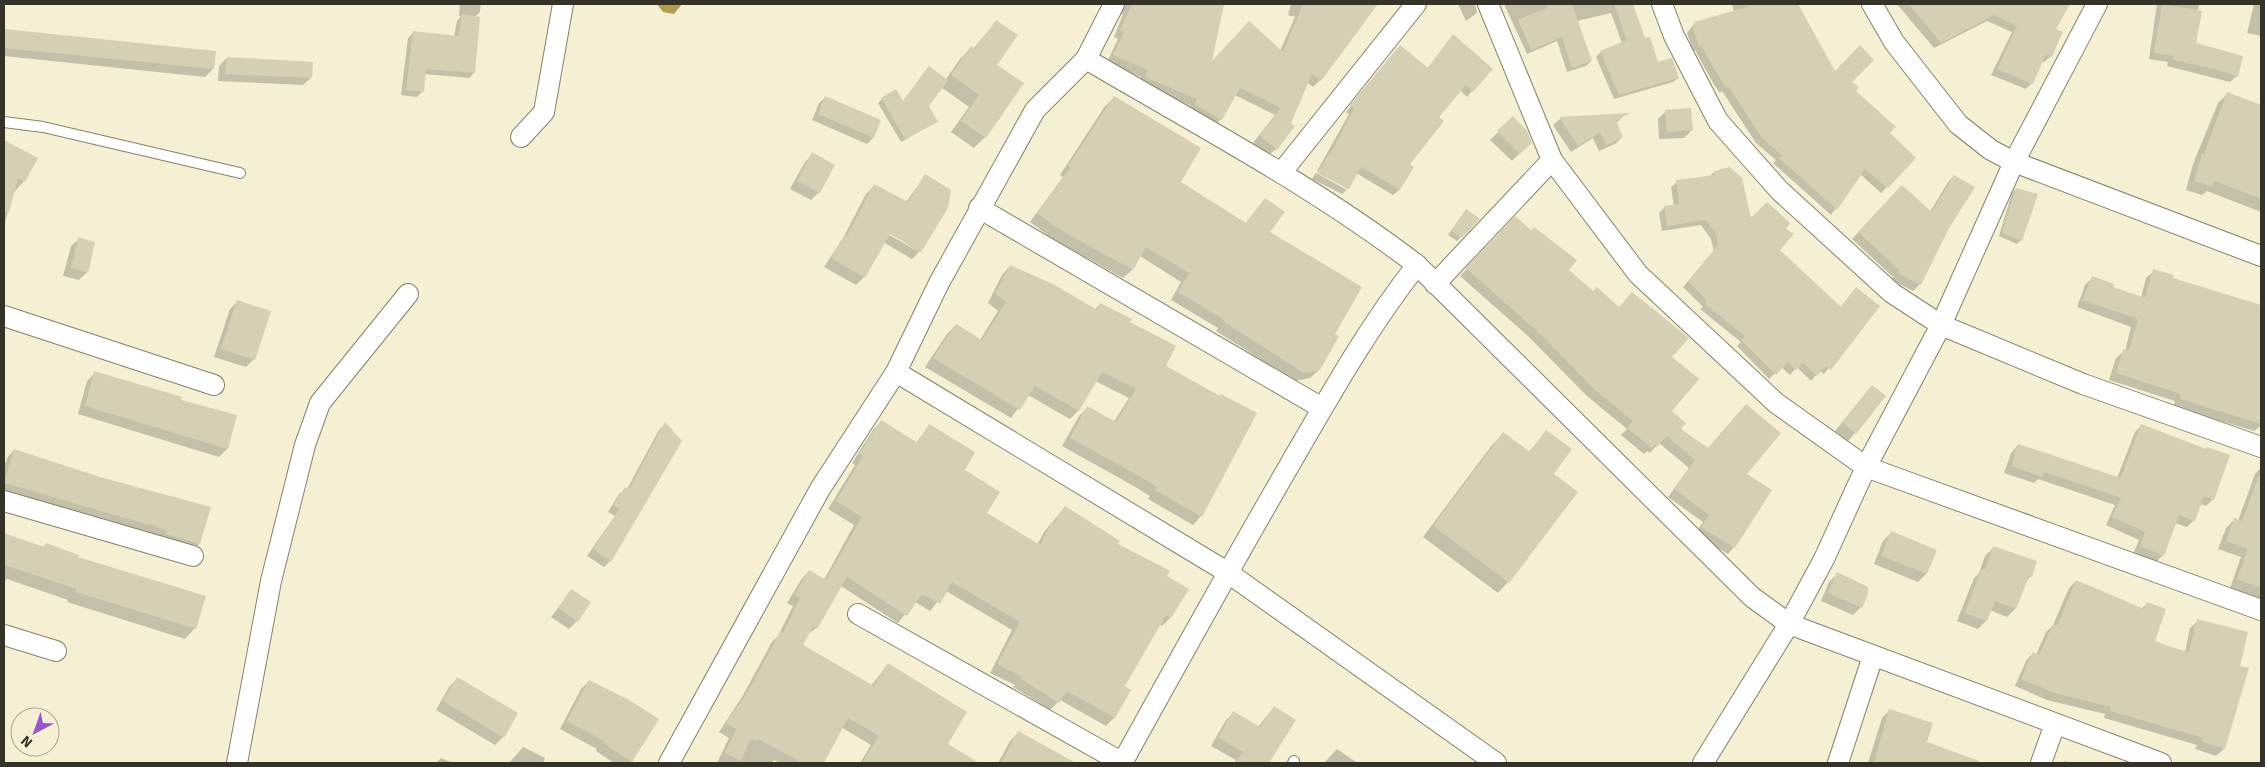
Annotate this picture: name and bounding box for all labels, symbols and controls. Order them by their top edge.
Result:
north arrow [10,707,60,757]
text: N [18,732,36,751]

